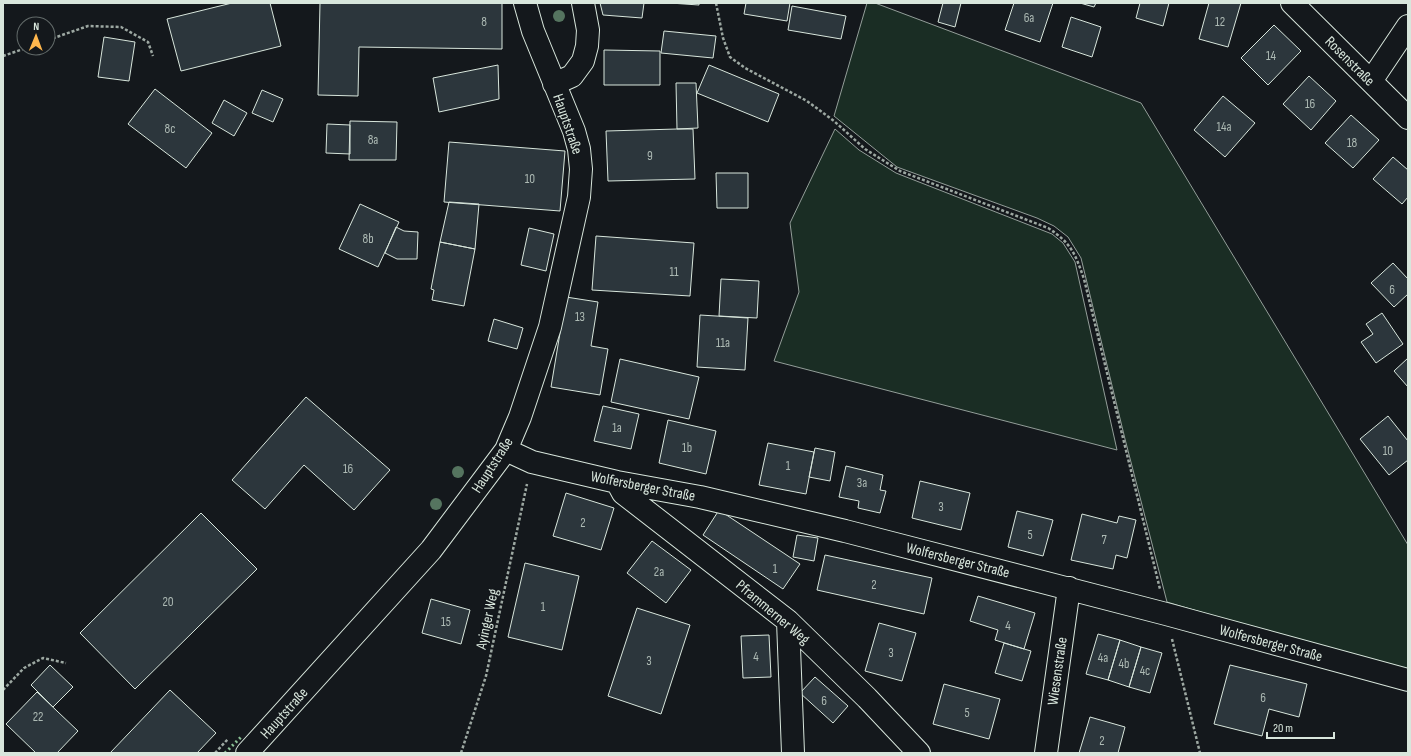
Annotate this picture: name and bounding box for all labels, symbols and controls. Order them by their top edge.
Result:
house number: 6a [1024,10,1034,26]
house number: 8 [481,14,487,30]
house number: 12 [1215,14,1225,30]
north arrow [16,16,56,56]
text: N [33,20,39,33]
street label: Rosenstraße [1321,32,1379,90]
house number: 14 [1266,48,1277,64]
street label: Hauptstraße [548,92,587,157]
house number: 16 [1305,96,1315,112]
house number: 14a [1217,119,1232,135]
house number: 8c [165,121,175,137]
house number: 8a [368,132,378,148]
house number: 18 [1347,135,1357,151]
house number: 9 [647,148,653,164]
house number: 10 [525,171,535,187]
house number: 8b [362,231,374,247]
house number: 11 [669,264,679,280]
house number: 6 [1389,282,1395,298]
house number: 13 [575,309,585,325]
house number: 11a [716,335,730,351]
house number: 1a [612,420,622,436]
street label: Hauptstraße [467,434,517,497]
house number: 1b [682,440,692,456]
house number: 10 [1383,443,1393,459]
house number: 1 [786,458,791,474]
house number: 16 [343,461,353,477]
street label: Wolfersberger Straße [589,467,697,506]
house number: 3a [857,475,867,491]
house number: 3 [938,499,944,515]
house number: 2 [580,515,586,531]
house number: 5 [1027,527,1033,543]
house number: 7 [1101,532,1107,548]
street label: Wolfersberger Straße [904,538,1012,583]
house number: 1 [773,561,778,577]
house number: 2a [654,564,664,580]
street label: Pframmerner Weg [732,576,814,649]
house number: 2 [871,577,877,593]
street label: Ayinger Weg [472,587,503,652]
house number: 20 [162,594,174,610]
house number: 1 [541,599,546,615]
house number: 15 [441,614,451,630]
house number: 4 [1005,618,1011,634]
street label: Wolfersberger Straße [1217,621,1325,666]
street label: Wiesenstraße [1043,636,1072,706]
house number: 3 [888,645,894,661]
house number: 4 [753,649,759,665]
house number: 4a [1098,650,1108,666]
house number: 3 [646,653,652,669]
house number: 4b [1119,656,1129,672]
house number: 4c [1140,663,1150,679]
street label: Hauptstraße [256,684,312,743]
house number: 6 [1260,690,1266,706]
house number: 6 [821,693,827,709]
house number: 5 [964,705,970,721]
house number: 22 [33,709,43,725]
scale bar [1267,714,1334,740]
text: 20 m [1273,721,1293,736]
house number: 2 [1099,733,1105,749]

